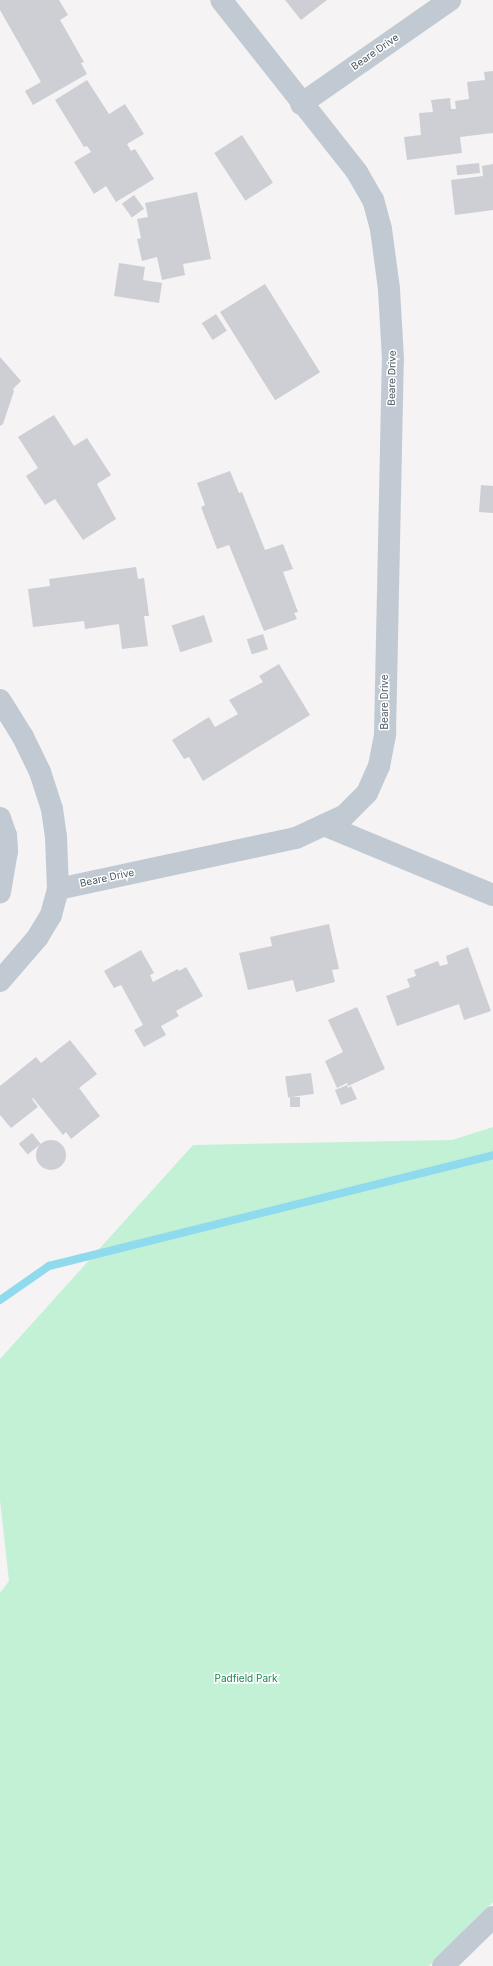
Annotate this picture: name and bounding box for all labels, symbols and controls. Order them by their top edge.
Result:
street label: Beare Drive [349,31,401,73]
street label: Beare Drive [386,350,398,406]
street label: Beare Drive [379,674,391,730]
street label: Beare Drive [79,866,135,890]
park label: Padfield Park [215,1673,277,1685]

